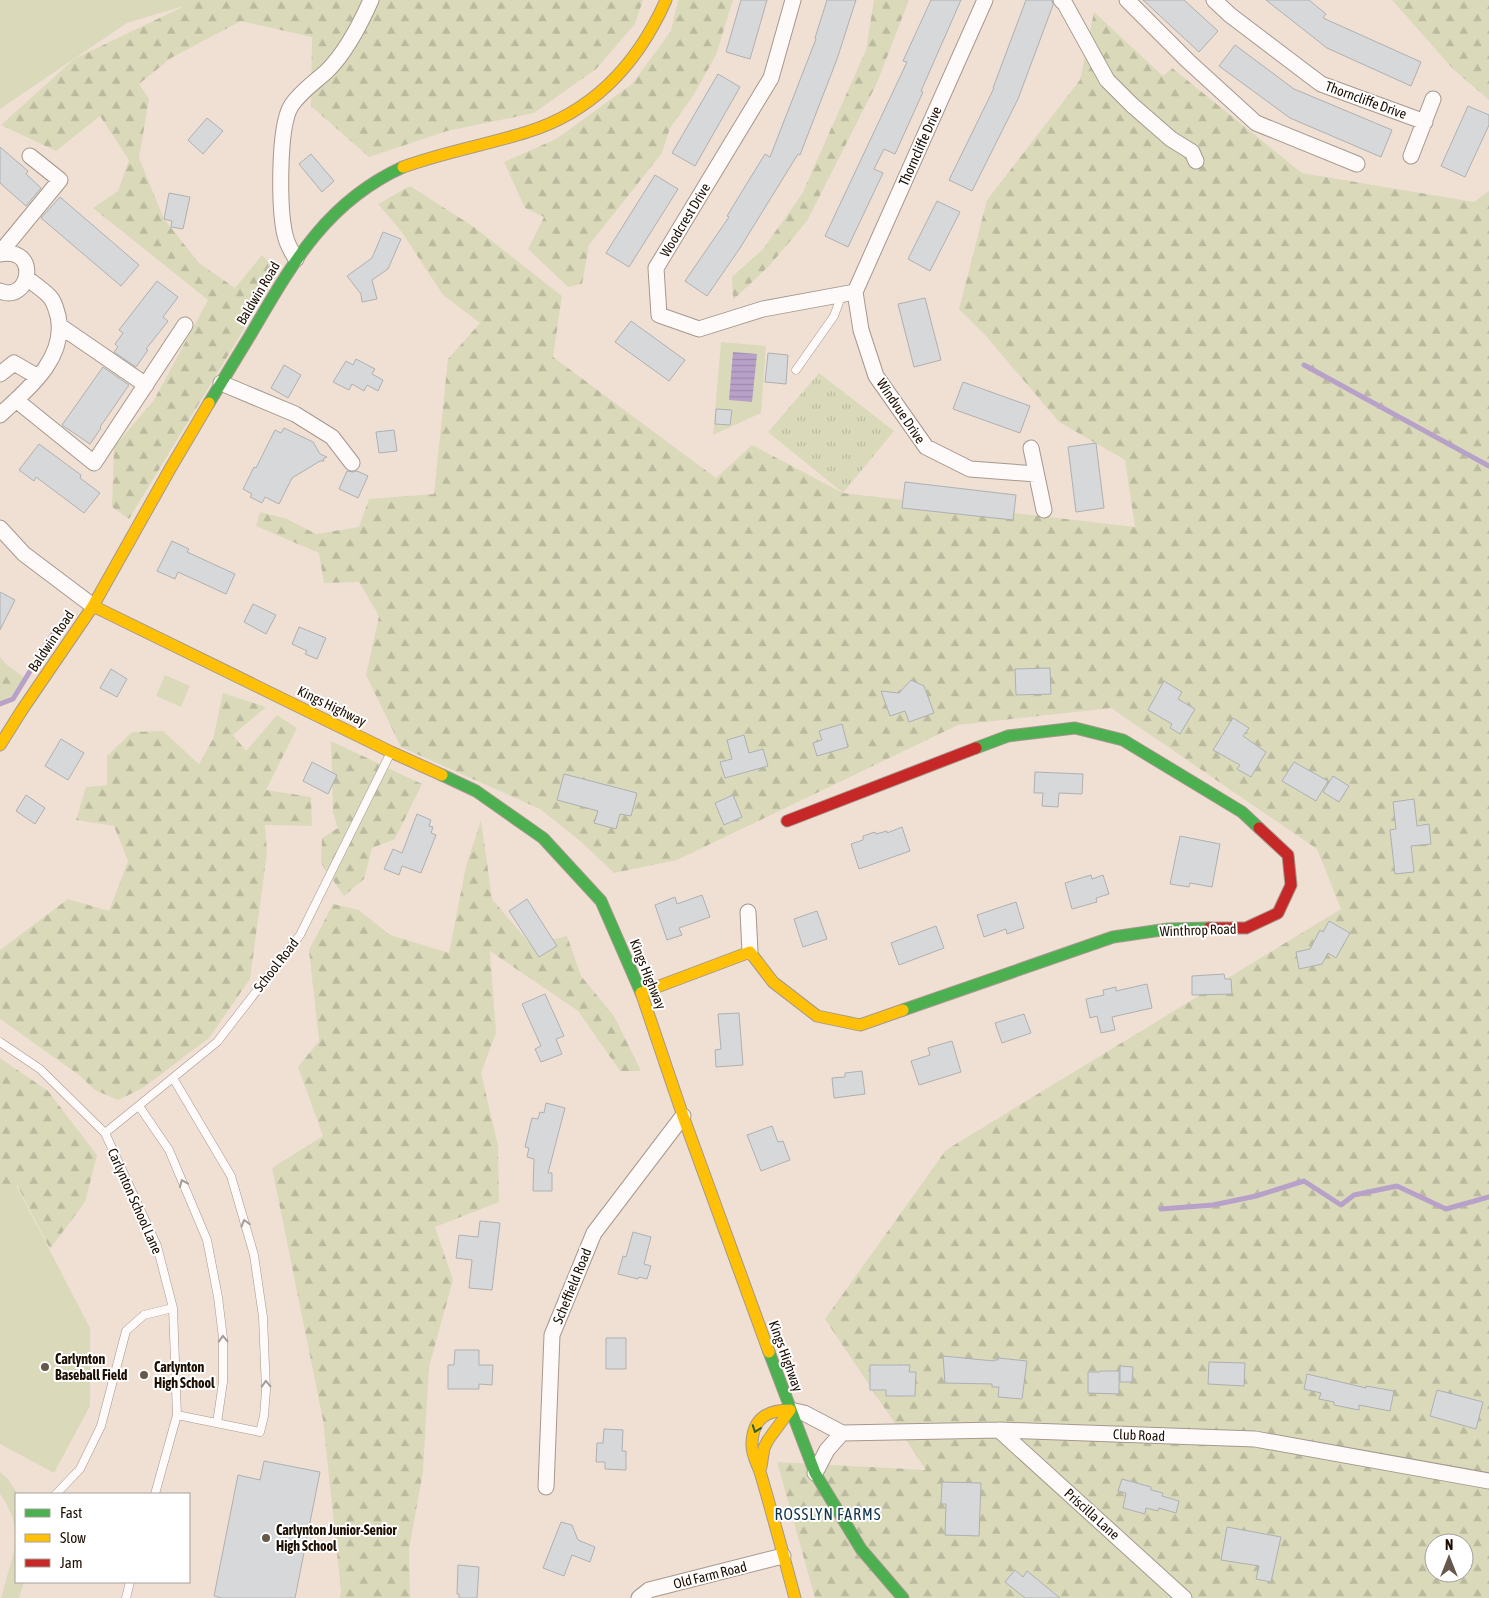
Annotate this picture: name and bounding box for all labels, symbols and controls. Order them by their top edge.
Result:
street label: Thorncliffe Drive [1323,78,1409,122]
street label: Thorncliffe Drive [895,104,945,188]
street label: Woodcrest Drive [657,180,713,260]
street label: Baldwin Road [233,259,283,327]
street label: Windvue Drive [873,376,929,446]
street label: Baldwin Road [25,607,77,675]
street label: Kings Highway [295,682,369,730]
street label: Winthrop Road [1159,921,1237,939]
street label: School Road [250,935,302,995]
street label: Kings Highway [627,937,669,1012]
street label: Carlynton School Lane [105,1146,165,1256]
one-way arrow [178,1179,189,1188]
one-way arrow [241,1220,251,1228]
street label: Scheffield Road [550,1246,594,1326]
street label: Kings Highway [766,1318,806,1394]
one-way arrow [217,1335,228,1343]
place label: Carlynton Baseball Field [55,1351,128,1383]
place label: Carlynton High School [154,1359,215,1391]
marker: Carlynton Baseball Field [39,1361,51,1373]
marker: Carlynton High School [138,1369,150,1381]
one-way arrow [261,1379,271,1387]
one-way arrow [752,1424,762,1433]
street label: Club Road [1113,1426,1165,1444]
street label: Priscilla Lane [1061,1485,1123,1543]
legend [15,1493,190,1583]
text: Fast [60,1504,82,1521]
district label: ROSSLYN FARMS [775,1505,881,1523]
place label: Carlynton Junior-Senior High School [276,1522,398,1554]
text: Slow [60,1529,86,1546]
marker: Carlynton Junior-Senior High School [260,1532,272,1544]
north arrow [1424,1533,1474,1583]
text: N [1445,1537,1453,1553]
text: Jam [60,1554,83,1571]
street label: Old Farm Road [672,1558,748,1592]

